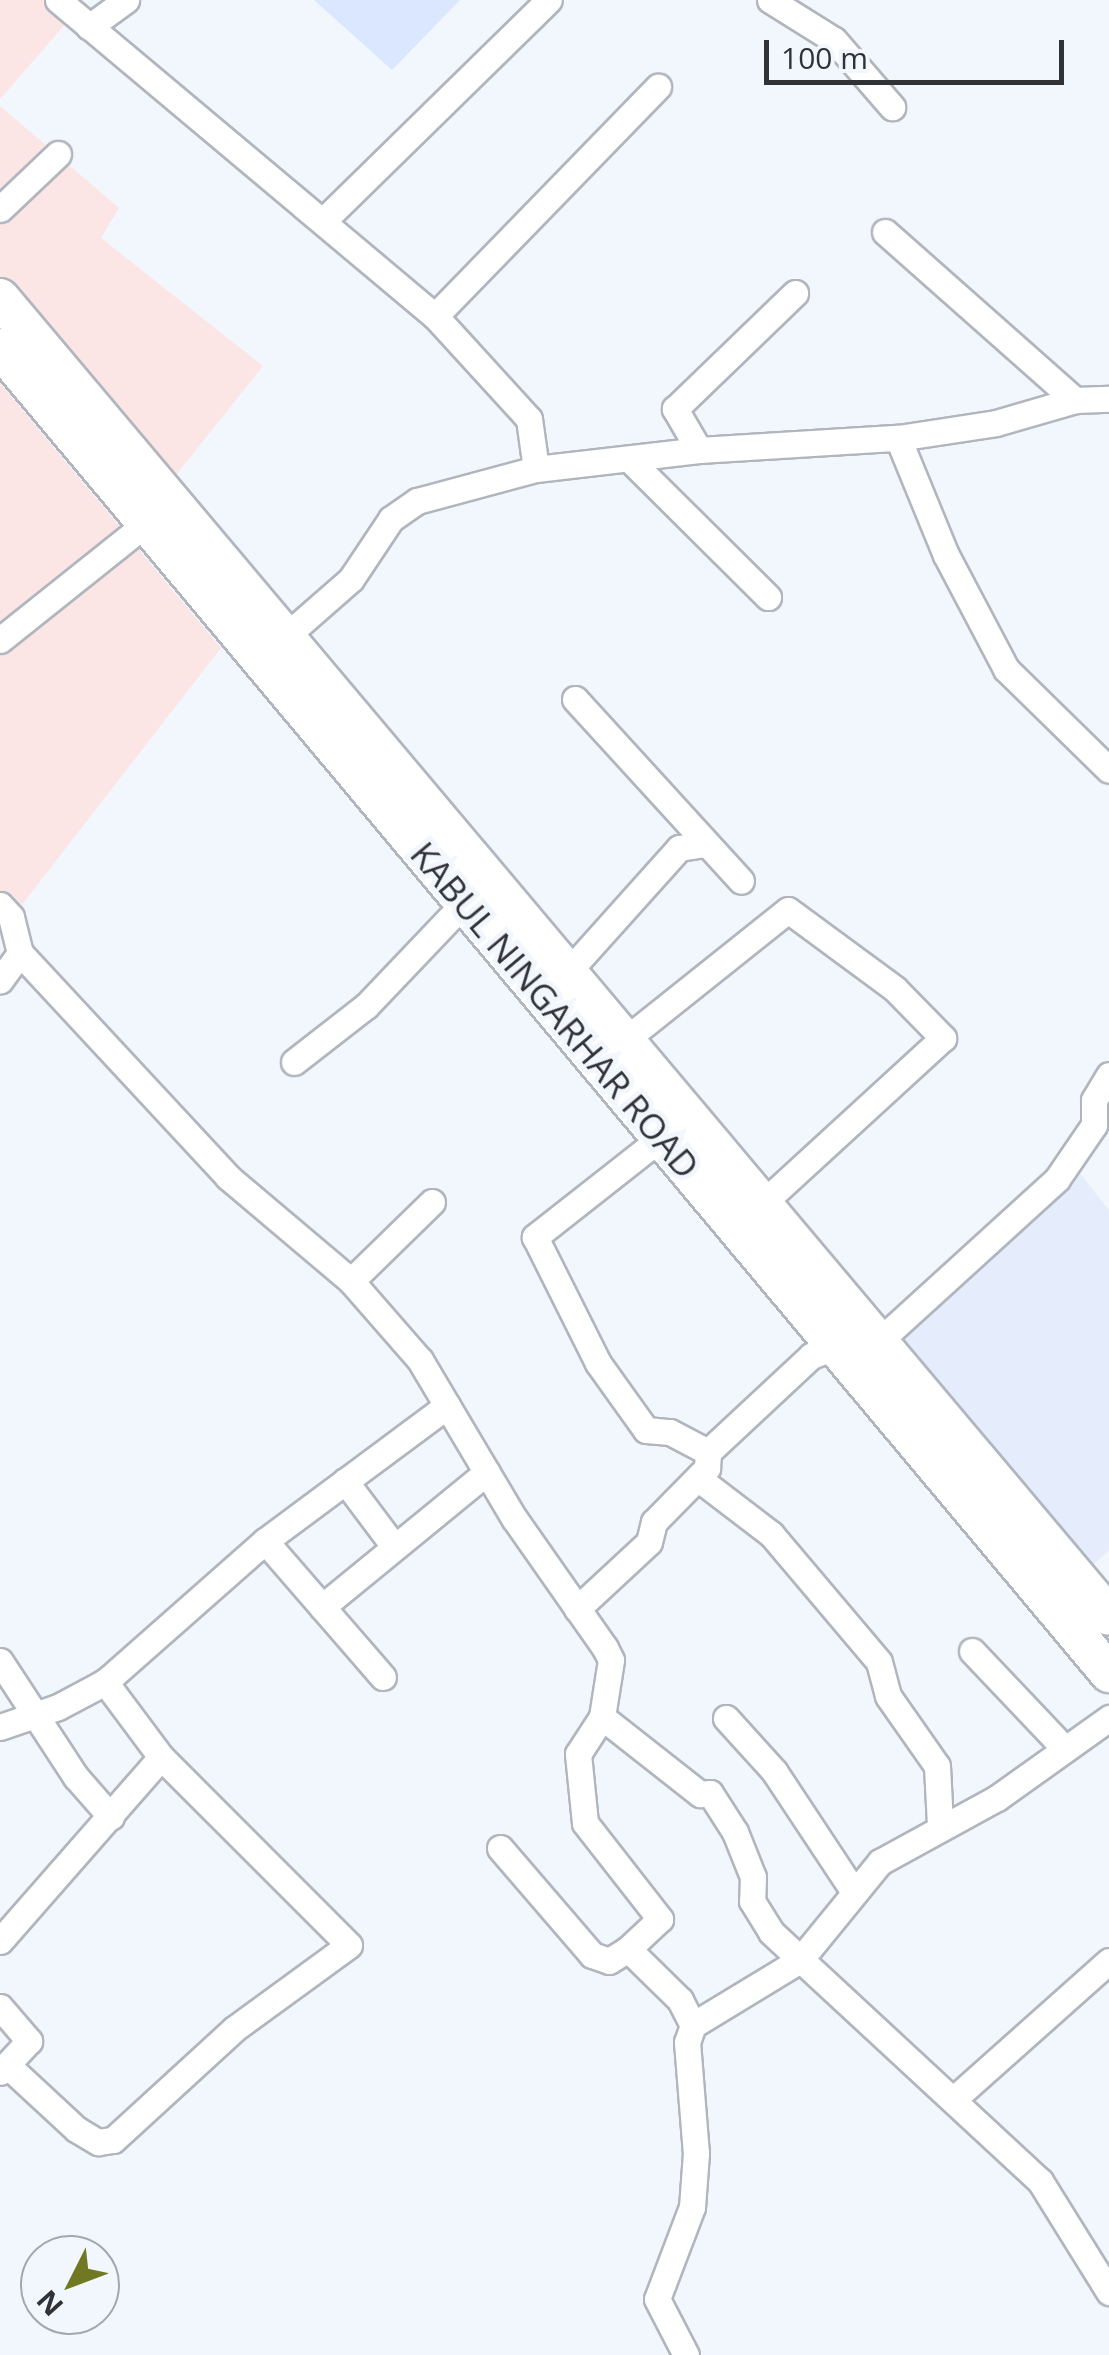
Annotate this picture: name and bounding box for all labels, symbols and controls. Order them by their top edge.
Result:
scale bar [769,20,1069,82]
text: 100 m [781,37,868,78]
street label: KABUL NINGARHAR ROAD [402,833,708,1187]
north arrow [20,2235,120,2335]
text: N [27,2283,71,2325]

